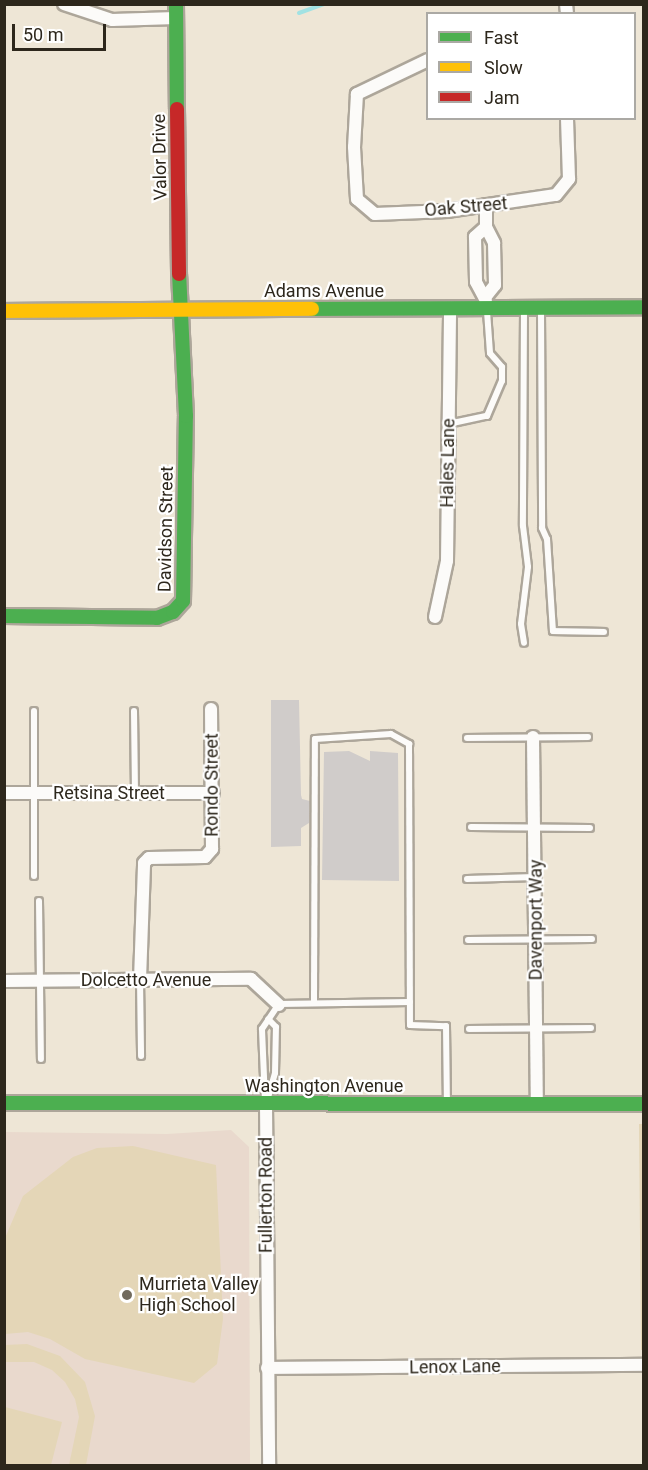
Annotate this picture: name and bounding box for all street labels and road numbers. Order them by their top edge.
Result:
street label: Valor Drive [148,114,172,200]
street label: Oak Street [424,193,508,221]
street label: Adams Avenue [264,280,384,302]
street label: Hales Lane [436,418,460,508]
street label: Davidson Street [154,466,178,592]
street label: Rondo Street [201,733,223,837]
street label: Retsina Street [53,782,165,804]
street label: Davenport Way [525,860,547,980]
street label: Dolcetto Avenue [81,969,211,991]
street label: Washington Avenue [245,1075,403,1097]
street label: Fullerton Road [255,1137,277,1253]
street label: Lenox Lane [409,1355,501,1379]

